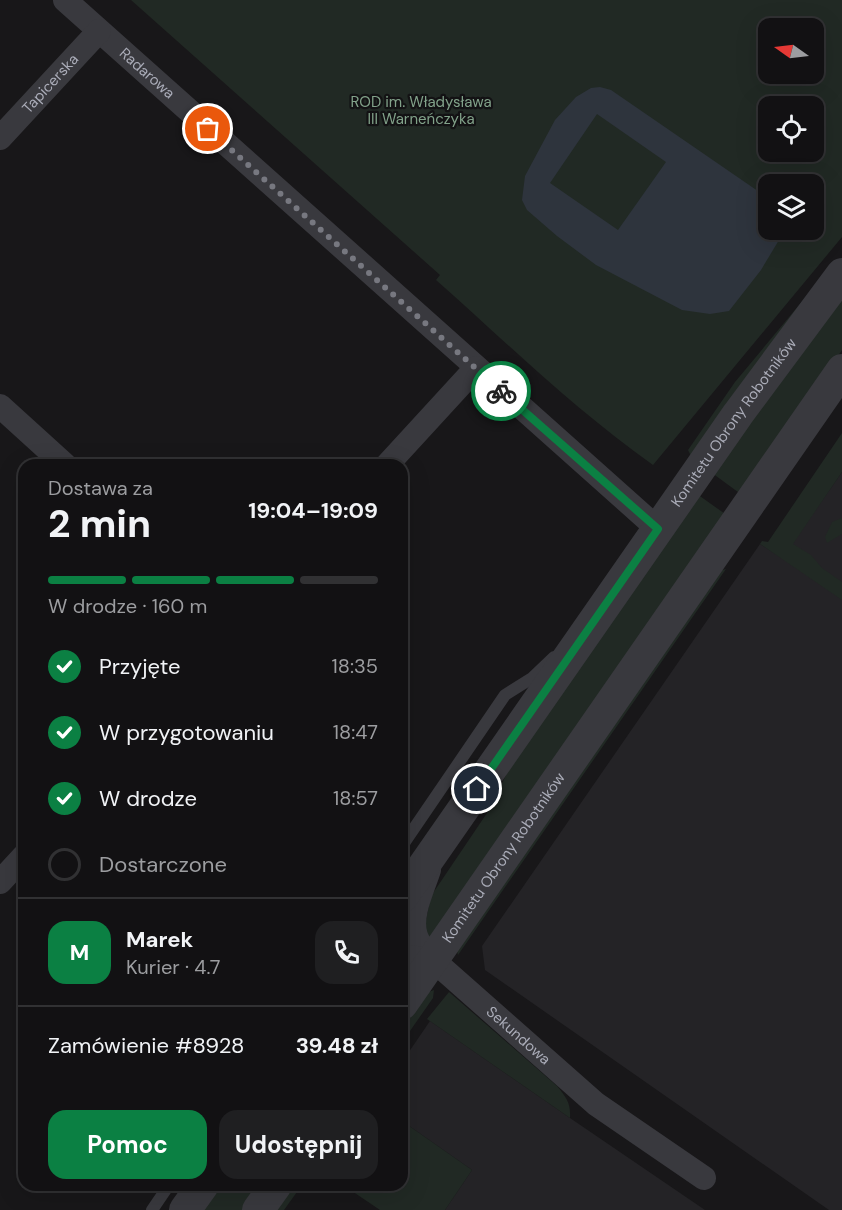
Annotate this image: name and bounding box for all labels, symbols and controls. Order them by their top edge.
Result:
north arrow [758,18,824,84]
map controls [758,18,824,240]
street label: Radarowa [115,43,179,103]
street label: Tapicerska [18,50,83,118]
park label: ROD im. Władysława III Warneńczyka [350,92,492,129]
button: locate [758,96,824,162]
pin [182,103,233,154]
icon: bag [191,112,224,145]
button: layers [758,174,824,240]
street label: Komitetu Obrony Robotników [666,334,801,511]
courier [471,361,531,421]
icon: bike [485,375,518,408]
text: Dostawa za [48,475,153,501]
text: 19:04–19:09 [248,496,378,525]
text: 2 min [48,498,151,549]
text: W drodze · 160 m [48,593,207,619]
icon: check [48,650,81,683]
text: Przyjęte [99,652,181,681]
text: 18:35 [332,653,378,679]
icon: check [48,716,81,749]
text: W przygotowaniu [99,718,274,747]
text: 18:47 [333,719,378,745]
pin [451,763,502,814]
street label: Komitetu Obrony Robotników [437,768,570,947]
icon: home [460,772,493,805]
icon: check [48,782,81,815]
text: W drodze [99,784,197,813]
text: 18:57 [333,785,378,811]
text: Dostarczone [99,850,227,879]
button: phone [315,921,378,984]
text: Marek [126,925,193,954]
text: M [70,938,89,967]
text: Kurier · 4.7 [126,954,221,980]
street label: Sekundowa [482,1002,555,1069]
text: Zamówienie #8928 [48,1031,244,1060]
text: 39.48 zł [296,1031,378,1060]
button: Pomoc [48,1110,207,1179]
button: Udostępnij [219,1110,378,1179]

